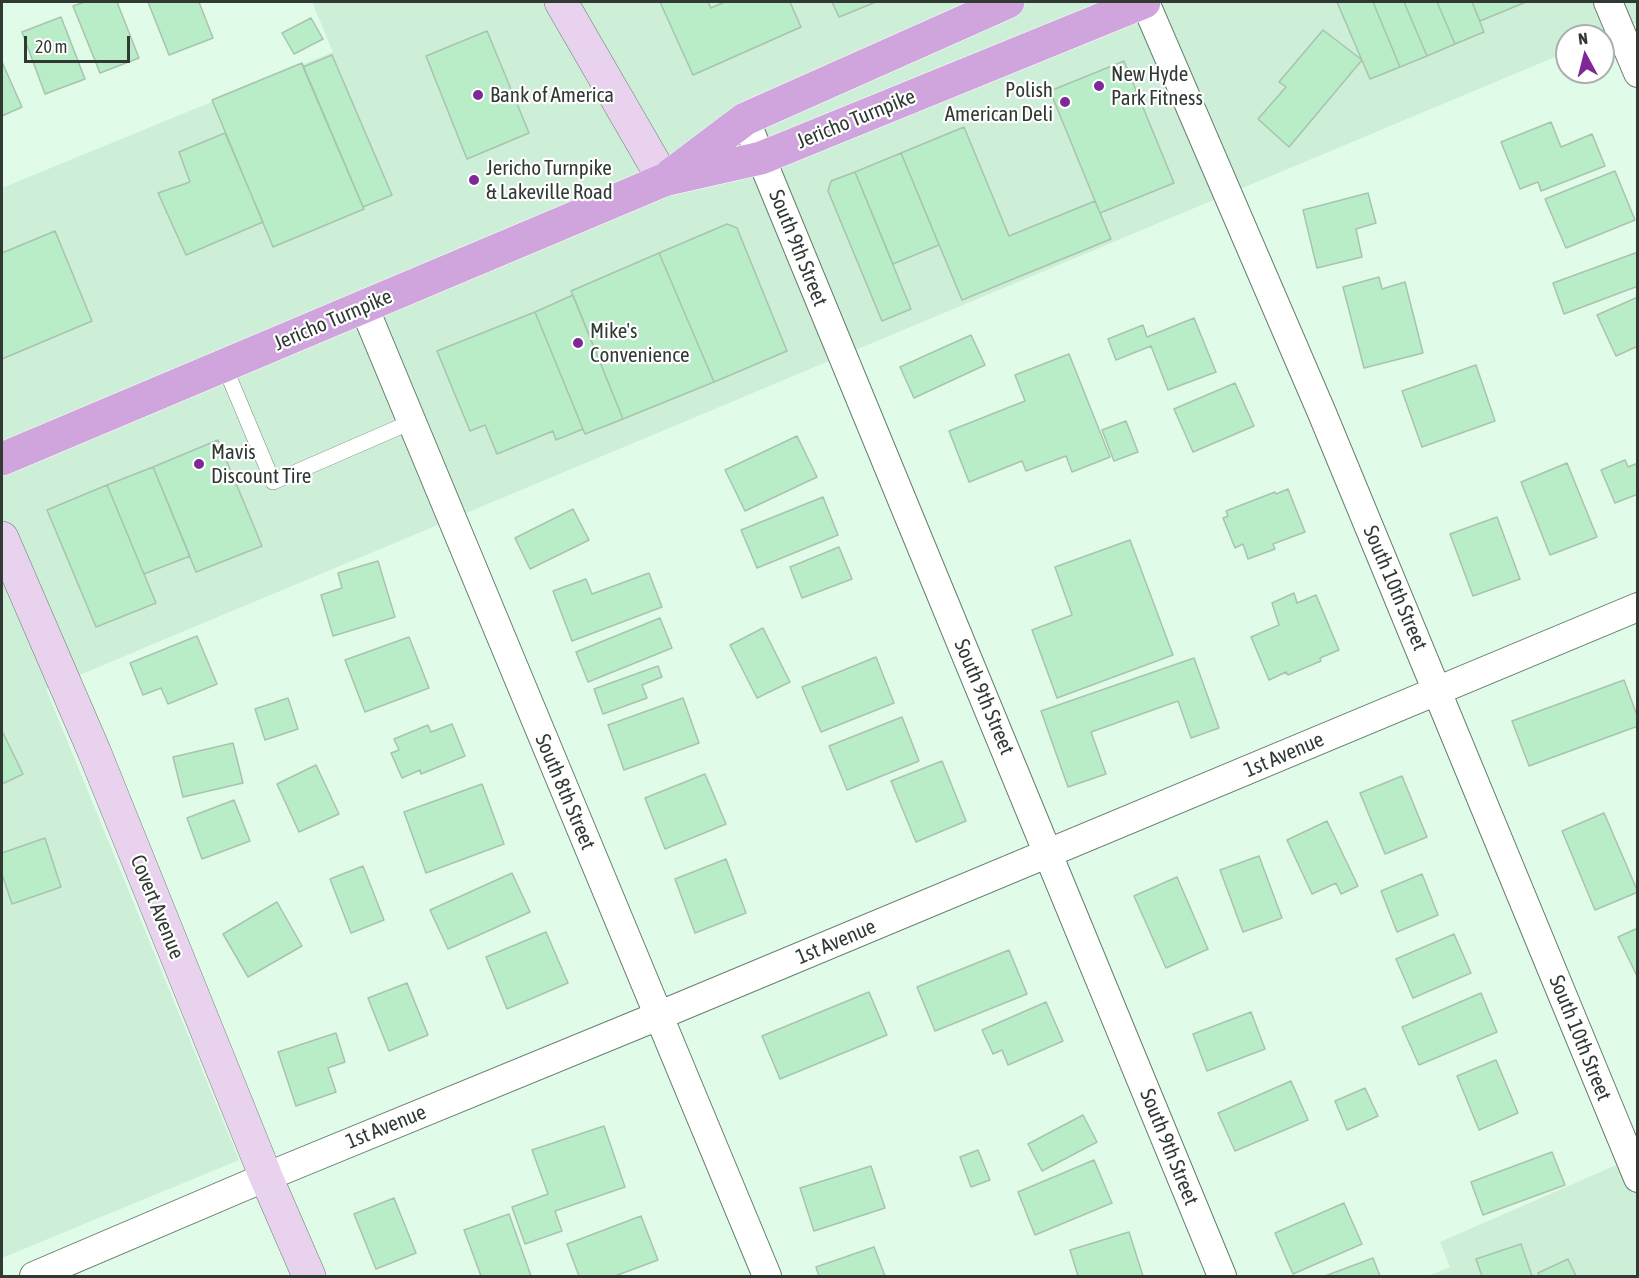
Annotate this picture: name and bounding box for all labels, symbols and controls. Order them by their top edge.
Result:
scale bar [27,24,134,62]
north arrow [1555,24,1615,84]
text: N [1577,29,1589,48]
text: 20 m [35,36,67,57]
place label: New Hyde Park Fitness [1111,61,1203,111]
place label: Polish American Deli [945,77,1053,127]
marker: New Hyde Park Fitness [1092,79,1106,93]
place label: Bank of America [490,82,614,108]
street label: Jericho Turnpike [793,84,919,154]
marker: Bank of America [471,88,485,102]
marker: Polish American Deli [1058,95,1072,109]
place label: Jericho Turnpike & Lakeville Road [486,155,613,205]
marker: Jericho Turnpike & Lakeville Road [467,173,481,187]
street label: South 9th Street [763,186,833,310]
street label: Jericho Turnpike [270,284,396,356]
place label: Mike's Convenience [590,318,690,368]
marker: Mike's Convenience [571,336,585,350]
place label: Mavis Discount Tire [211,439,311,489]
marker: Mavis Discount Tire [192,457,206,471]
street label: South 10th Street [1357,522,1433,654]
street label: South 9th Street [948,635,1020,759]
street label: 1st Avenue [1240,727,1328,783]
street label: South 8th Street [529,730,601,854]
street label: Covert Avenue [125,851,189,963]
street label: 1st Avenue [792,914,880,970]
street label: South 10th Street [1543,972,1617,1104]
street label: South 9th Street [1134,1085,1204,1209]
street label: 1st Avenue [342,1100,430,1154]

